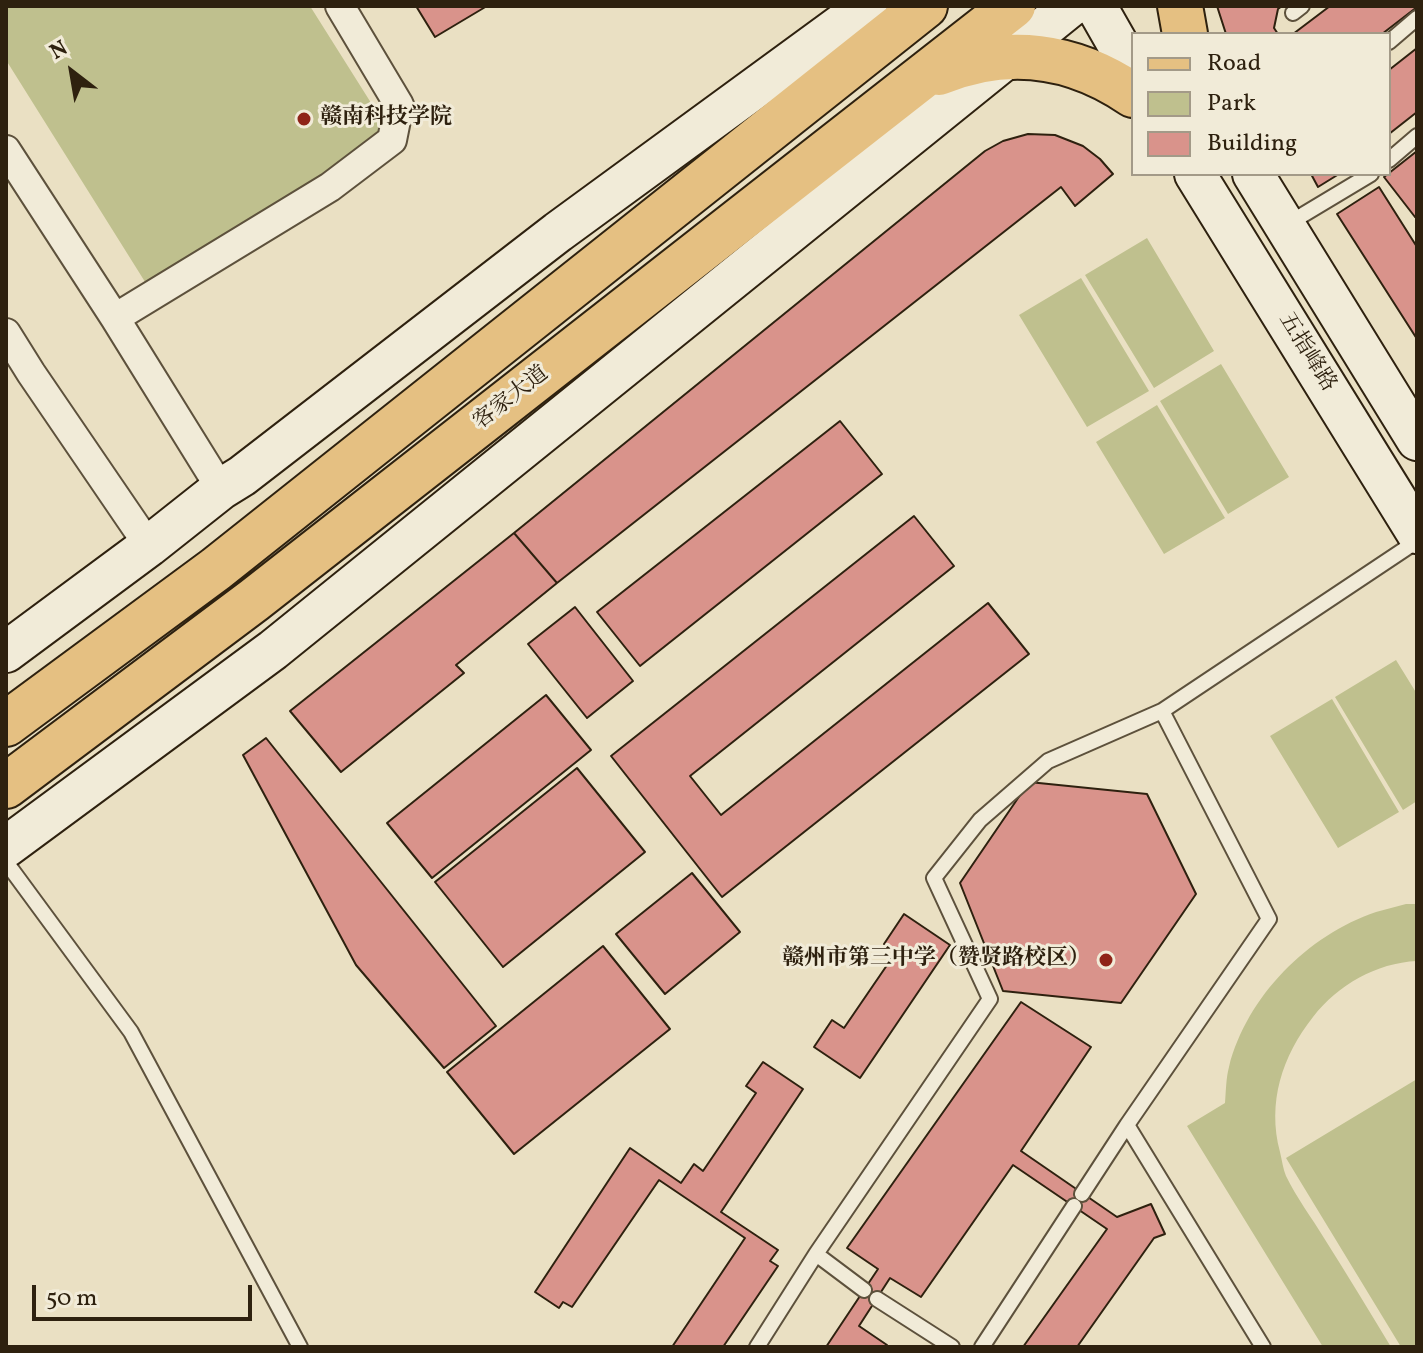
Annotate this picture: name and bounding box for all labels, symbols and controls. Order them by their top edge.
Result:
north arrow [32,32,112,112]
legend [1131,32,1391,176]
text: N [45,34,74,68]
text: Road [1207,47,1261,81]
text: Park [1207,87,1256,121]
place label: 赣南科技学院 [320,106,452,132]
marker: 赣南科技学院 [295,110,313,128]
text: Building [1207,127,1297,161]
street label: 五指峰路 [1271,309,1341,397]
street label: 客家大道 [469,362,555,436]
place label: 赣州市第三中学（赞贤路校区） [782,947,1090,973]
marker: 赣州市第三中学（赞贤路校区） [1097,951,1115,969]
scale bar [36,1269,256,1319]
text: 50 m [46,1282,98,1316]

